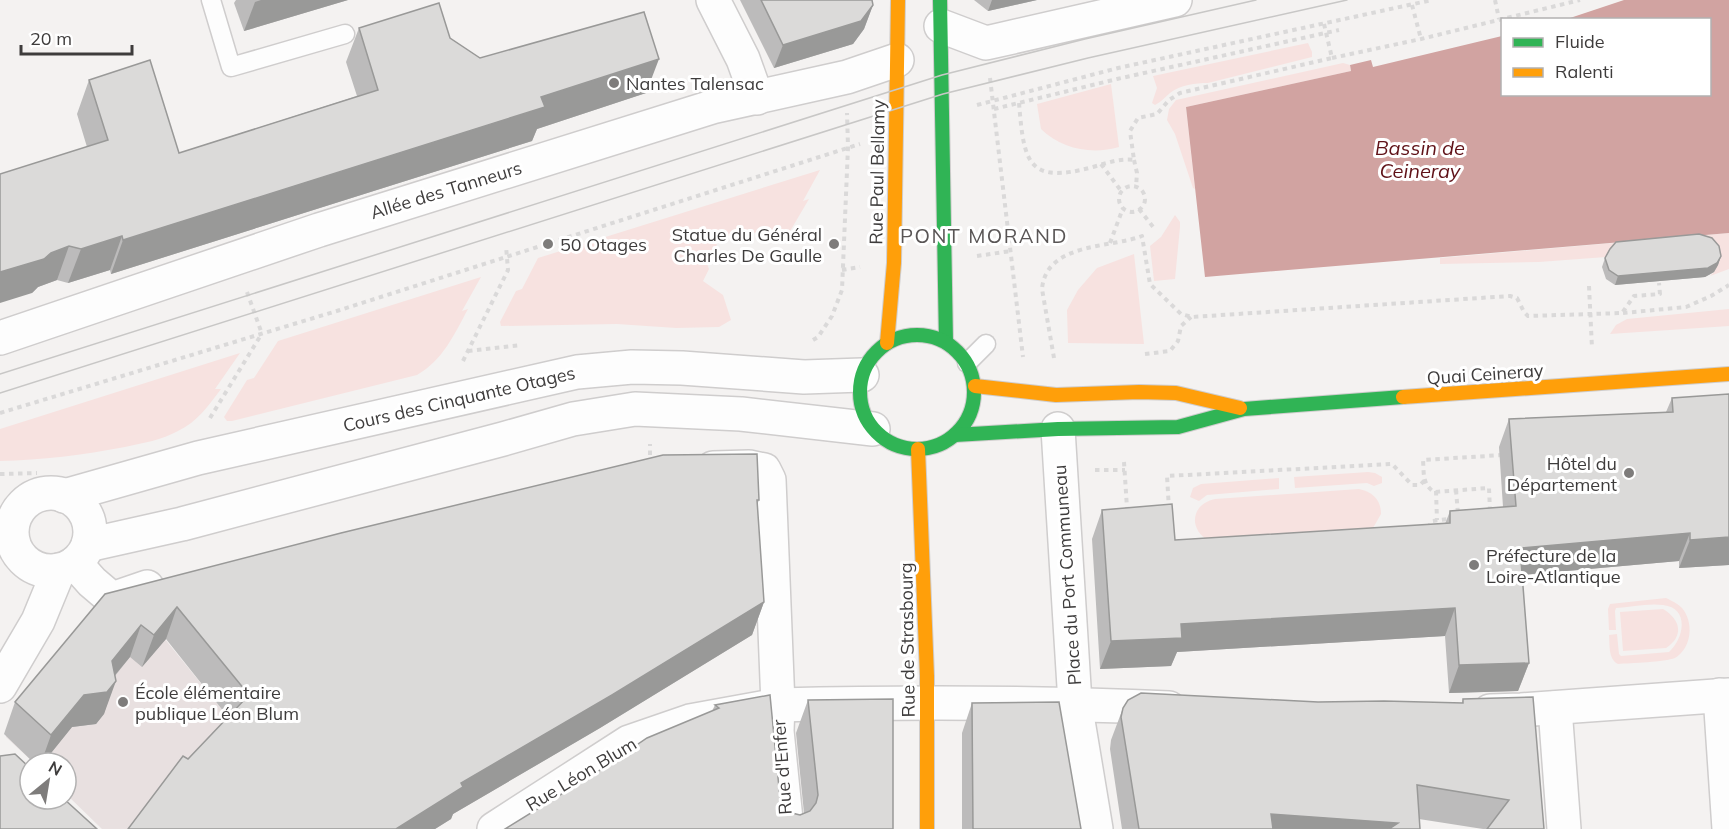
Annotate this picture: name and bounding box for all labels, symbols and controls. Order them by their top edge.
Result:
scale bar [21,18,132,56]
legend [1501,18,1711,96]
text: 20 m [30,27,72,50]
text: Fluide [1555,30,1605,53]
text: Ralenti [1555,60,1613,83]
place label: Nantes Talensac [626,72,764,95]
marker: Nantes Talensac [607,76,621,90]
street label: Rue Paul Bellamy [864,99,890,245]
water label: Bassin de Ceineray [1375,135,1465,183]
street label: Allée des Tanneurs [367,156,525,224]
place label: Statue du Général Charles De Gaulle [672,223,822,267]
district label: PONT MORAND [900,223,1068,248]
place label: 50 Otages [560,233,647,256]
marker: 50 Otages [541,237,555,251]
marker: Statue du Général Charles De Gaulle [827,237,841,251]
street label: Quai Ceineray [1426,358,1545,390]
street label: Cours des Cinquante Otages [341,361,577,437]
place label: Hôtel du Département [1507,452,1617,496]
street label: Place du Port Communeau [1048,464,1086,686]
marker: Hôtel du Département [1622,466,1636,480]
place label: Préfecture de la Loire-Atlantique [1486,544,1621,588]
marker: Préfecture de la Loire-Atlantique [1467,558,1481,572]
street label: Rue de Strasbourg [894,562,920,718]
place label: École élémentaire publique Léon Blum [135,681,299,725]
marker: École élémentaire publique Léon Blum [116,695,130,709]
street label: Rue d'Enfer [767,718,797,815]
street label: Rue Léon Blum [521,732,641,816]
north arrow [18,751,78,811]
text: N [45,756,66,780]

